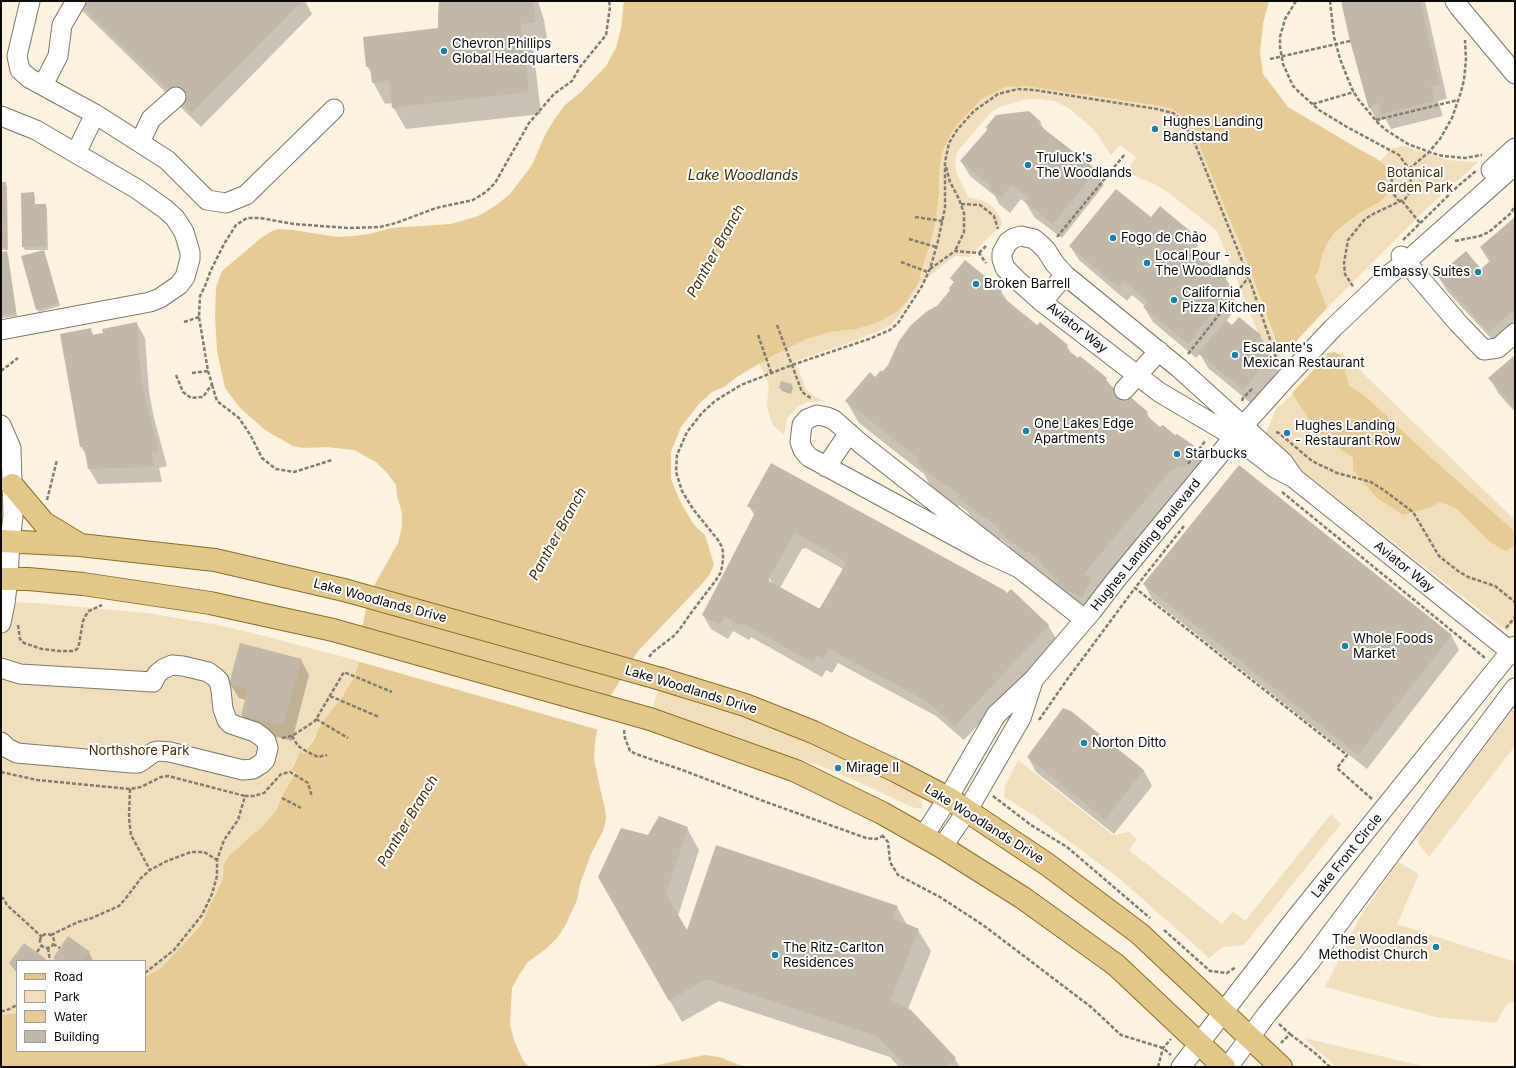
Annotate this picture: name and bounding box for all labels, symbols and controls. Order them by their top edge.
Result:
place label: Chevron Phillips Global Headquarters [452,36,579,67]
marker: Chevron Phillips Global Headquarters [439,46,449,56]
place label: Hughes Landing Bandstand [1163,114,1263,145]
marker: Hughes Landing Bandstand [1150,124,1160,134]
place label: Truluck's The Woodlands [1036,150,1132,181]
marker: Truluck's The Woodlands [1023,160,1033,170]
park label: Botanical Garden Park [1377,165,1453,196]
water label: Lake Woodlands [688,168,798,184]
water label: Panther Branch [684,202,748,300]
place label: Fogo de Chão [1121,230,1207,246]
marker: Fogo de Chão [1108,233,1118,243]
place label: Local Pour - The Woodlands [1155,248,1251,279]
marker: Local Pour - The Woodlands [1142,258,1152,268]
place label: Embassy Suites [1373,264,1470,280]
marker: Embassy Suites [1473,267,1483,277]
place label: Broken Barrell [984,276,1070,292]
marker: Broken Barrell [971,279,981,289]
place label: California Pizza Kitchen [1182,285,1265,316]
marker: California Pizza Kitchen [1169,295,1179,305]
street label: Aviator Way [1043,299,1111,357]
place label: Escalante's Mexican Restaurant [1243,340,1365,371]
marker: Escalante's Mexican Restaurant [1230,350,1240,360]
place label: One Lakes Edge Apartments [1034,416,1134,447]
place label: Hughes Landing - Restaurant Row [1295,418,1401,449]
marker: One Lakes Edge Apartments [1021,426,1031,436]
marker: Hughes Landing - Restaurant Row [1282,428,1292,438]
place label: Starbucks [1185,446,1247,462]
marker: Starbucks [1172,449,1182,459]
street label: Hughes Landing Boulevard [1088,476,1204,614]
water label: Panther Branch [526,485,590,583]
street label: Aviator Way [1371,538,1437,596]
street label: Lake Woodlands Drive [312,576,448,626]
place label: Whole Foods Market [1353,631,1433,662]
marker: Whole Foods Market [1340,641,1350,651]
street label: Lake Woodlands Drive [623,662,759,718]
place label: Norton Ditto [1092,735,1166,751]
marker: Norton Ditto [1079,738,1089,748]
park label: Northshore Park [89,743,189,759]
place label: Mirage II [846,760,899,776]
marker: Mirage II [833,763,843,773]
water label: Panther Branch [374,772,442,870]
street label: Lake Woodlands Drive [922,781,1046,867]
street label: Lake Front Circle [1308,811,1386,901]
place label: The Woodlands Methodist Church [1318,932,1428,963]
place label: The Ritz-Carlton Residences [783,940,884,971]
marker: The Woodlands Methodist Church [1431,942,1441,952]
marker: The Ritz-Carlton Residences [770,950,780,960]
legend [16,960,146,1052]
text: Road [54,969,83,984]
text: Park [54,989,80,1004]
text: Water [54,1009,87,1024]
text: Building [54,1029,99,1044]

